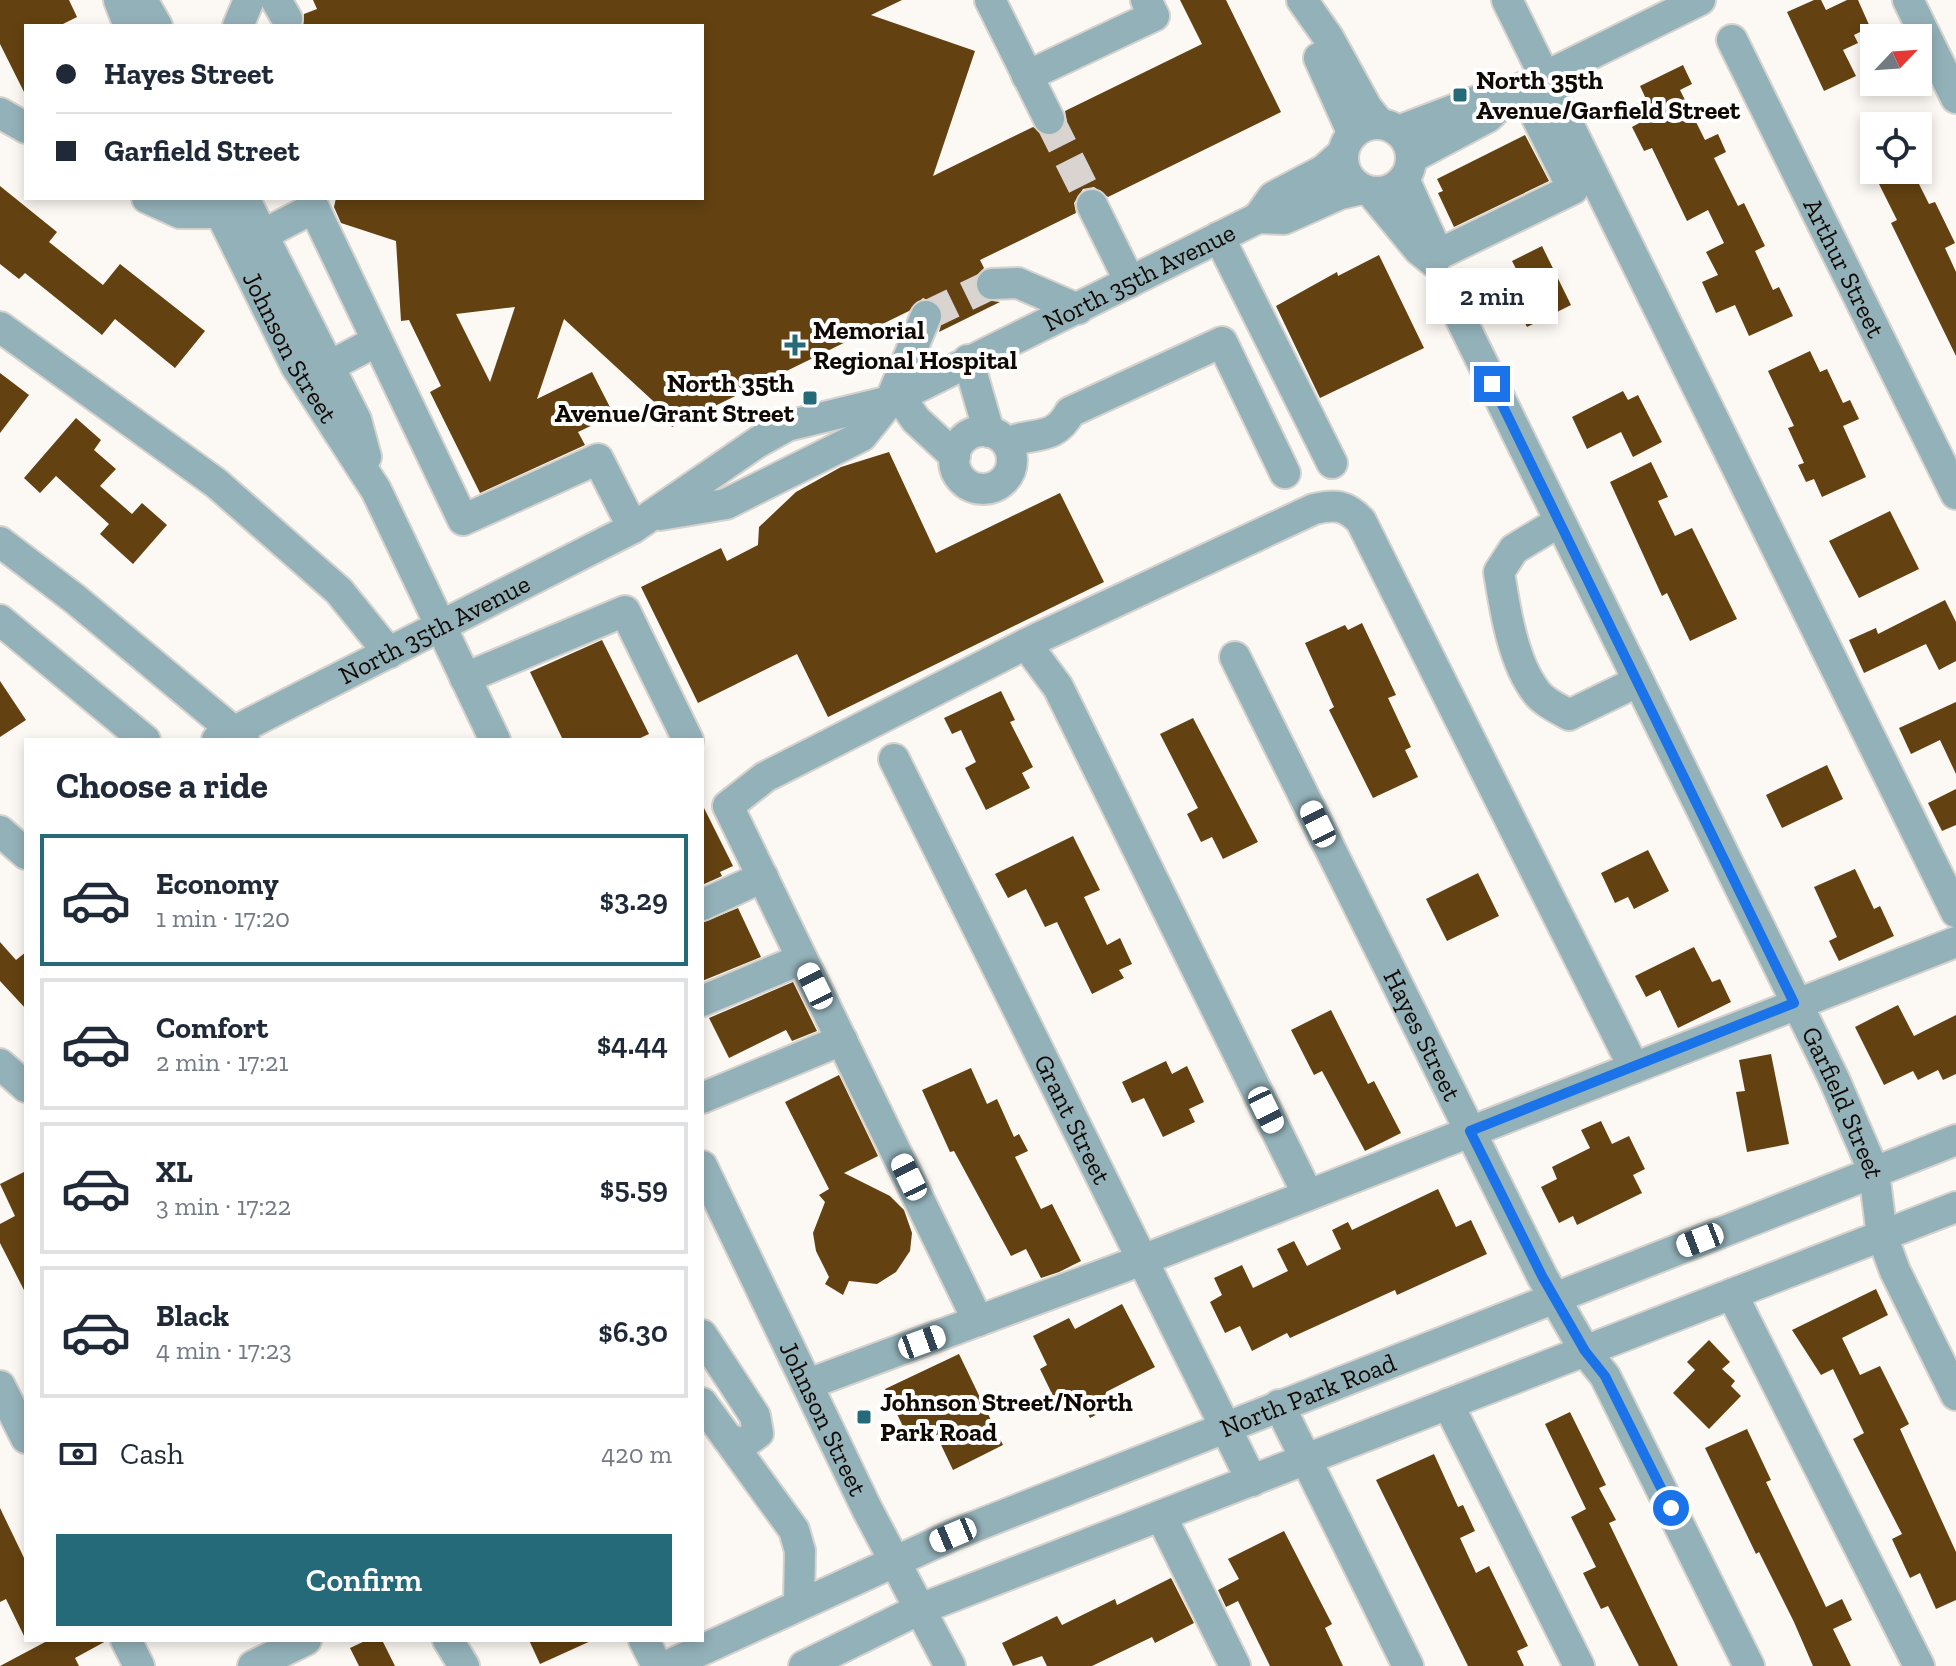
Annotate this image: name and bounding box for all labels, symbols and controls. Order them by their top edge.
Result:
north arrow [1860,24,1932,96]
map controls [1860,24,1932,184]
text: Hayes Street [104,56,273,92]
place label: North 35th Avenue/Garfield Street [1476,64,1741,126]
marker: North 35th Avenue/Garfield Street [1451,86,1469,104]
button: locate [1860,112,1932,184]
text: Garfield Street [104,133,299,169]
street label: Arthur Street [1797,193,1892,343]
street label: North 35th Avenue [1038,216,1240,338]
street label: Johnson Street [236,266,345,429]
callout: 2 min [1426,268,1558,324]
text: 2 min [1460,280,1524,312]
place label: Memorial Regional Hospital [813,314,1017,376]
marker: Memorial Regional Hospital [784,334,806,356]
route end [1474,366,1510,402]
place label: North 35th Avenue/Grant Street [554,367,795,429]
marker: North 35th Avenue/Grant Street [801,389,819,407]
street label: North 35th Avenue [333,567,535,691]
text: Choose a ride [56,764,268,807]
car [1297,797,1339,851]
icon: car [60,864,132,936]
text: Economy [156,866,279,902]
text: $3.29 [599,882,668,918]
text: 1 min · 17:20 [156,902,290,934]
car [794,959,836,1013]
street label: Hayes Street [1377,964,1469,1106]
icon: car [60,1008,132,1080]
text: Comfort [156,1010,268,1046]
street label: Garfield Street [1795,1021,1891,1181]
text: $4.44 [597,1026,668,1062]
text: 2 min · 17:21 [156,1046,288,1078]
street label: Grant Street [1027,1049,1118,1190]
car [1245,1083,1287,1137]
car [888,1150,930,1204]
icon: car [60,1152,132,1224]
text: XL [156,1154,193,1190]
text: $5.59 [600,1170,668,1206]
text: 3 min · 17:22 [156,1190,291,1222]
car [1673,1220,1727,1260]
icon: car [60,1296,132,1368]
text: Black [156,1298,229,1334]
text: $6.30 [598,1314,668,1350]
car [895,1323,949,1361]
text: 4 min · 17:23 [156,1334,292,1366]
street label: Johnson Street [773,1336,874,1501]
street label: North Park Road [1215,1346,1400,1444]
place label: Johnson Street/North Park Road [880,1386,1133,1448]
marker: Johnson Street/North Park Road [855,1408,873,1426]
icon: cash [56,1432,100,1476]
text: Cash [120,1436,184,1472]
text: 420 m [601,1438,672,1470]
route start [1653,1490,1689,1526]
car [926,1515,980,1555]
button: Confirm [56,1534,672,1626]

